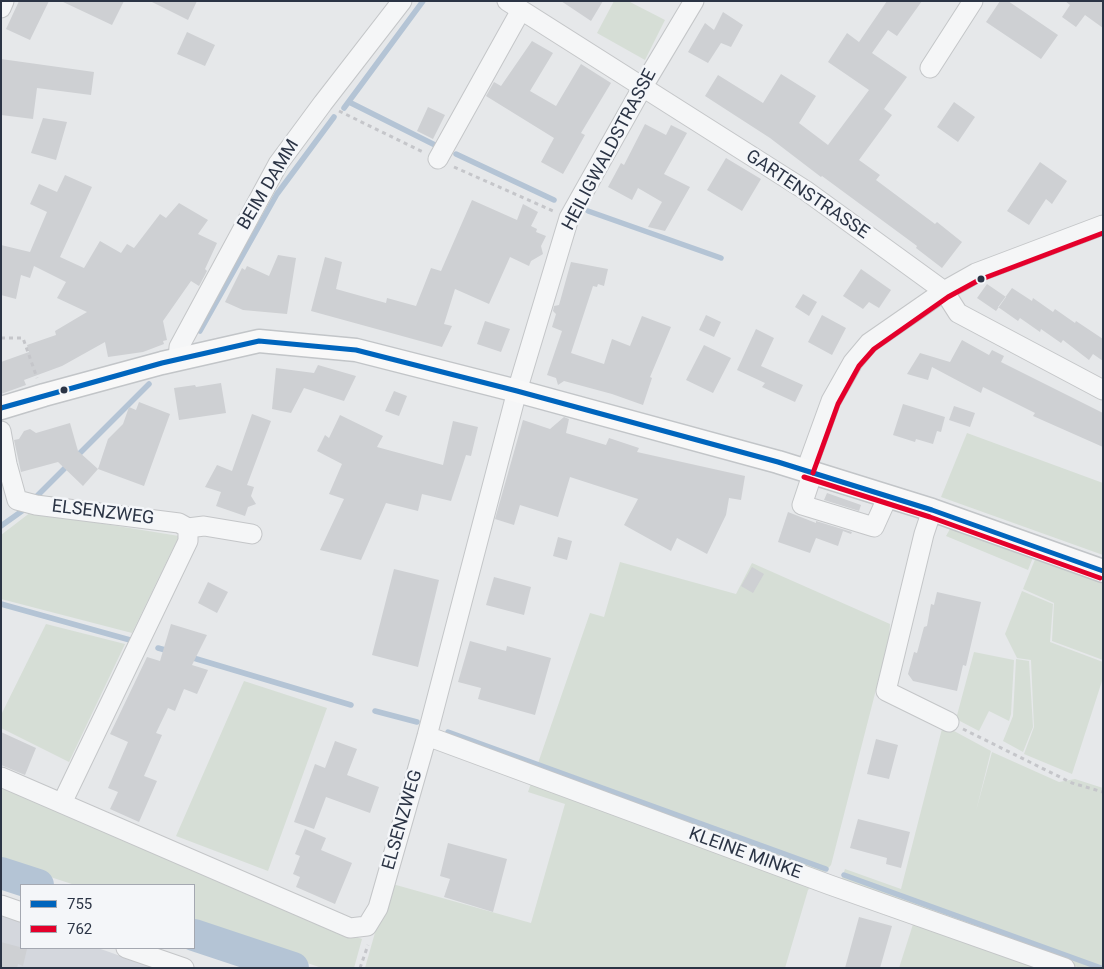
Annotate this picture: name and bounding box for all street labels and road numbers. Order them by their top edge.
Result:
street label: HEILIGWALDSTRASSE [558,66,662,234]
street label: BEIM DAMM [234,136,304,234]
street label: GARTENSTRASSE [741,146,873,244]
street label: ELSENZWEG [51,496,155,530]
street label: ELSENZWEG [378,768,428,872]
street label: KLEINE MINKE [686,824,804,884]

